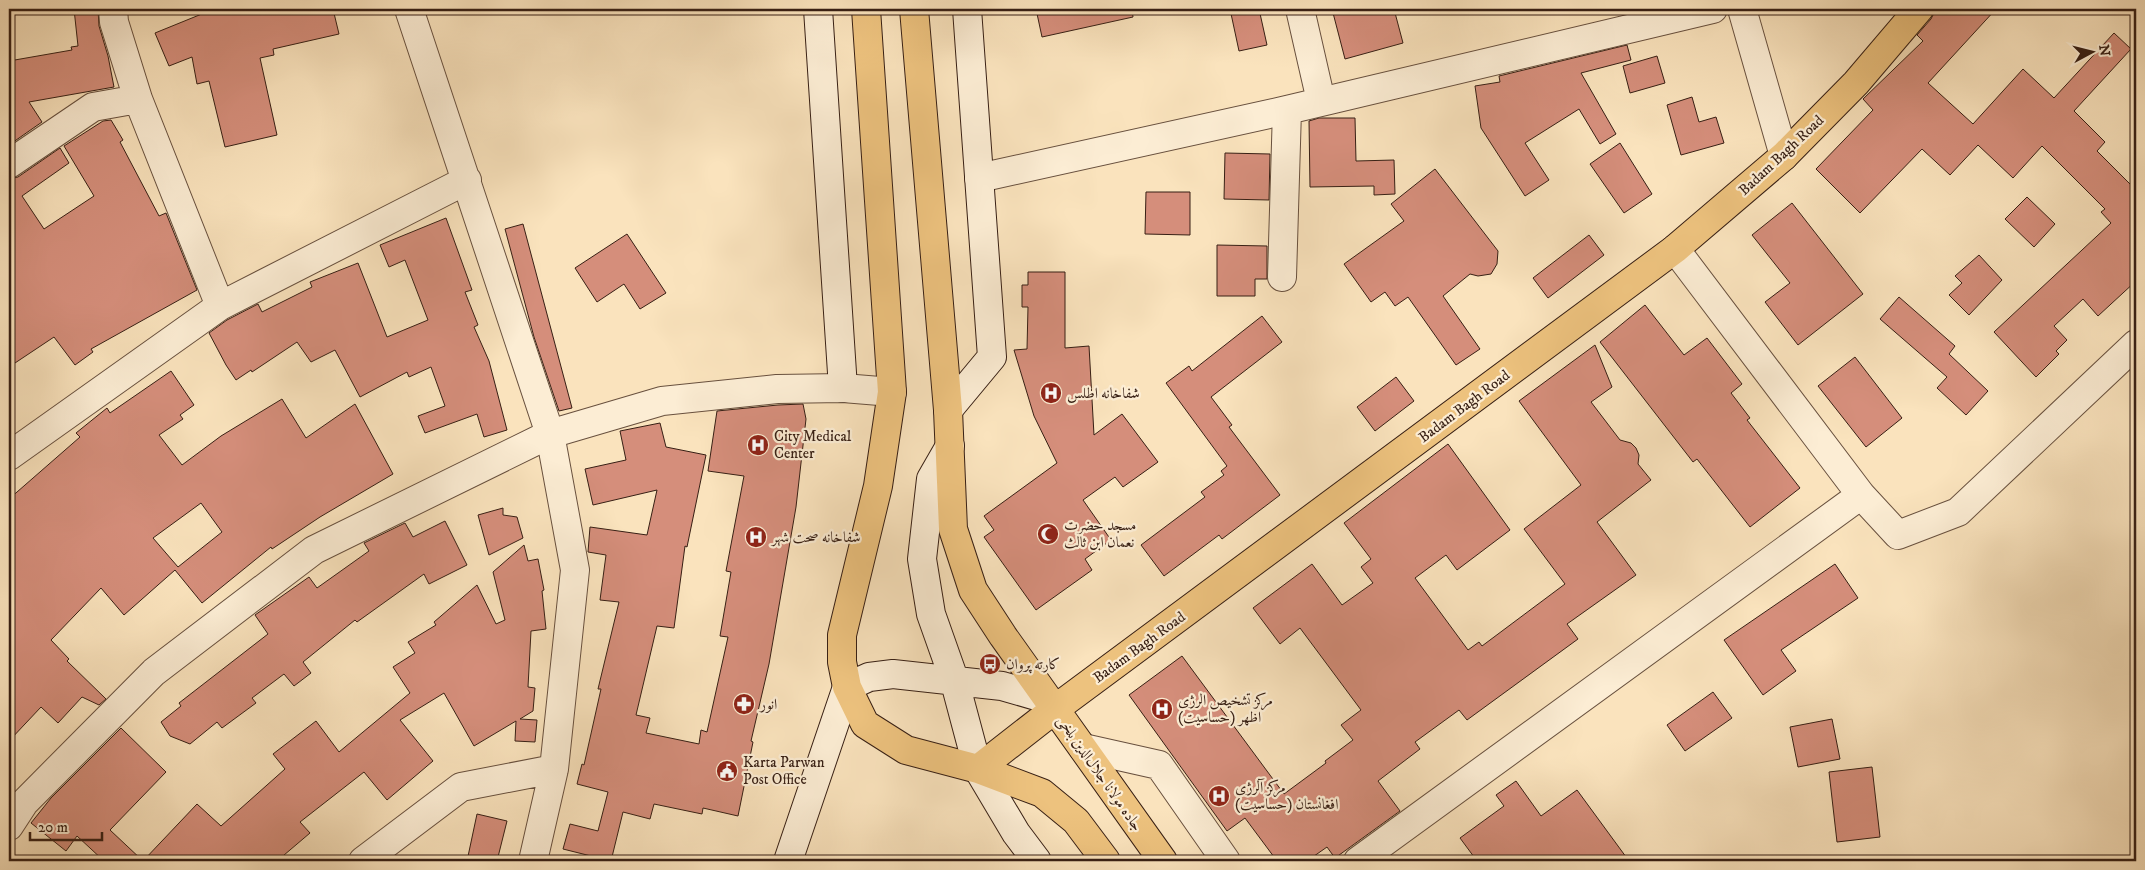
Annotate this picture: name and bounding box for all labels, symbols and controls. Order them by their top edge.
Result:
north arrow [2068,28,2118,78]
text: N [2094,44,2114,58]
street label: Badam Bagh Road [1735,111,1828,200]
street label: Badam Bagh Road [1415,366,1514,447]
hospital icon: شفاخانه اطلس [1039,381,1063,405]
place label: شفاخانه اطلس [1067,384,1140,403]
place label: City Medical Center [774,427,852,463]
hospital icon: City Medical Center [746,433,770,457]
place label: مسجد حضرت نعمان ابن ثالث [1064,516,1136,552]
mosque icon: مسجد حضرت نعمان ابن ثالث [1036,522,1060,546]
hospital icon: شفاخانه صحت شهر [744,525,768,549]
place label: شفاخانه صحت شهر [770,528,861,547]
street label: Badam Bagh Road [1089,607,1190,687]
bus stop icon: کارته پروان [978,652,1002,676]
place label: کارته پروان [1006,655,1060,674]
place label: مرکز تشخیص الرژی (حساسیت) اظهر [1178,691,1273,727]
pharmacy icon: انور [732,692,756,716]
place label: انور [758,695,777,714]
hospital icon: مرکز تشخیص الرژی (حساسیت) اظهر [1150,697,1174,721]
street label: جاده مولانا جلال‌الدین بلخی [1052,712,1147,835]
place label: Karta Parwan Post Office [743,753,825,789]
public building icon: Karta Parwan Post Office [715,759,739,783]
place label: مرکز آلرژی (حساسیت) افغانستان [1235,778,1338,814]
hospital icon: مرکز آلرژی (حساسیت) افغانستان [1207,784,1231,808]
scale bar [30,810,102,842]
text: 20 m [38,818,68,837]

